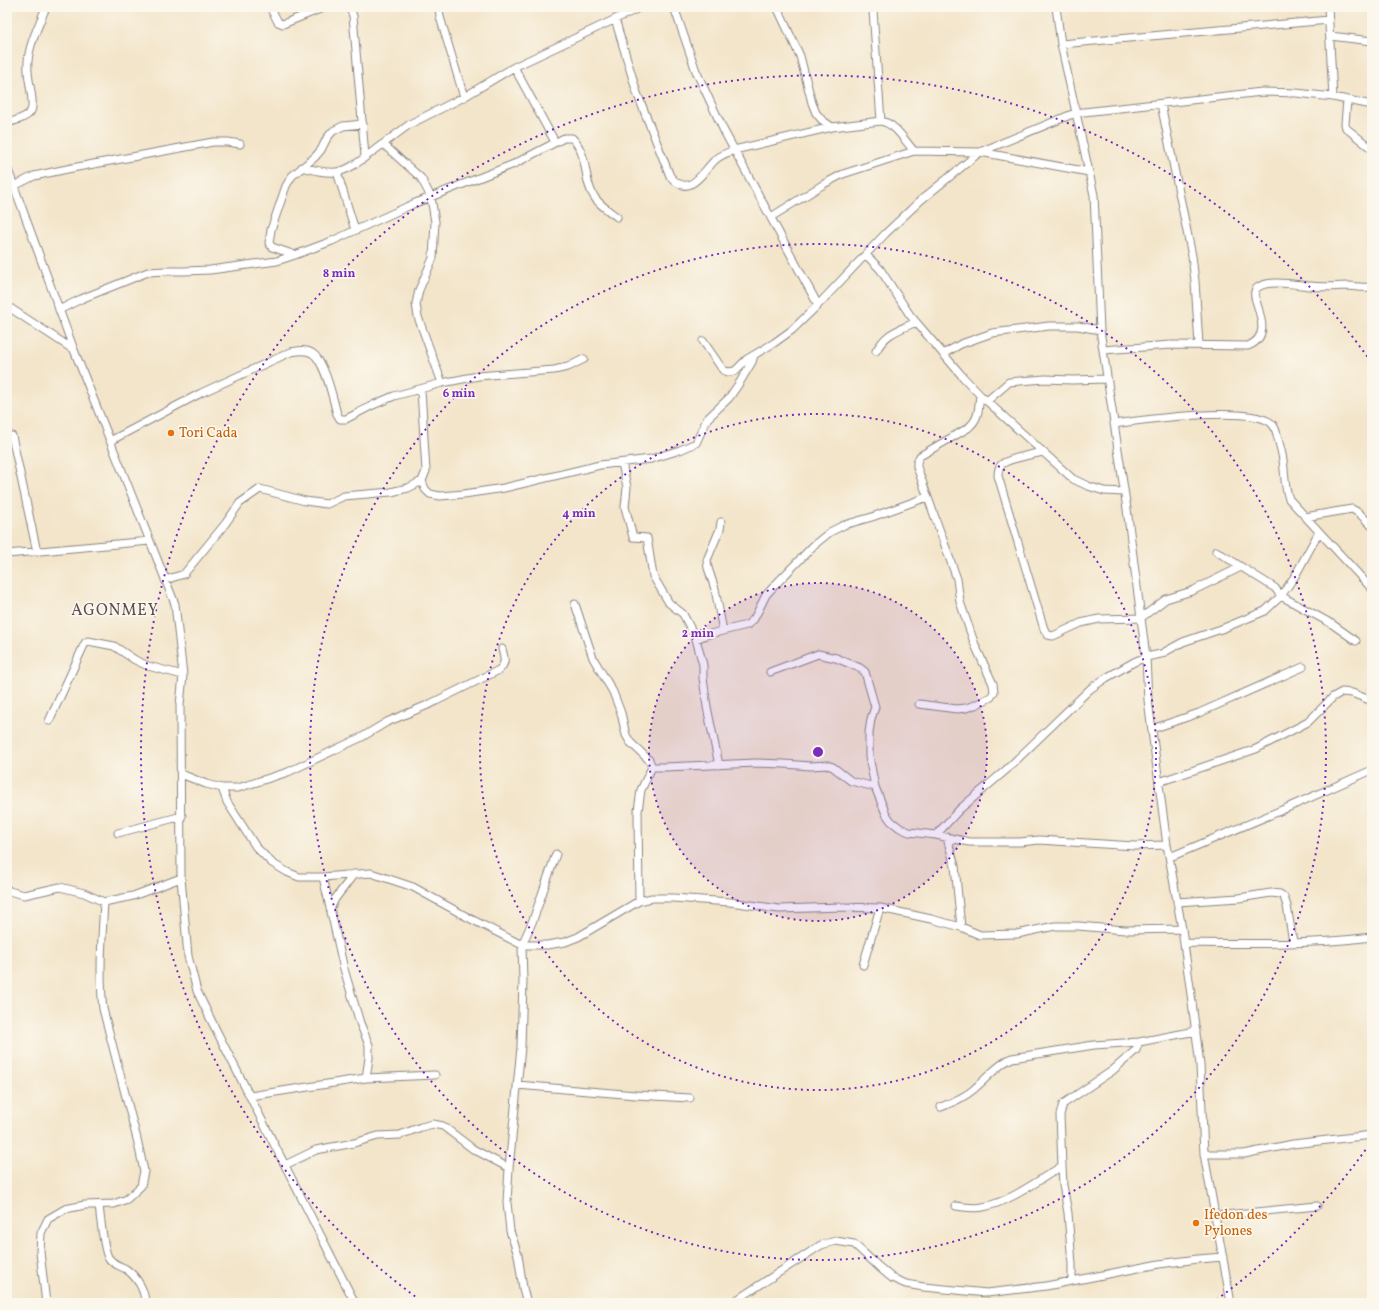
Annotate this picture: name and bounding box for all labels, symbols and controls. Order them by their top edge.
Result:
text: 8 min [323,266,355,282]
text: 6 min [443,386,475,402]
place label: Tori Cada [179,424,238,443]
marker: Tori Cada [166,428,176,438]
text: 4 min [562,506,596,522]
district label: AGONMEY [71,600,159,622]
text: 2 min [682,626,714,642]
centre of rings [811,745,825,759]
place label: Ifedon des Pylones [1204,1206,1267,1241]
marker: Ifedon des Pylones [1191,1218,1201,1228]

